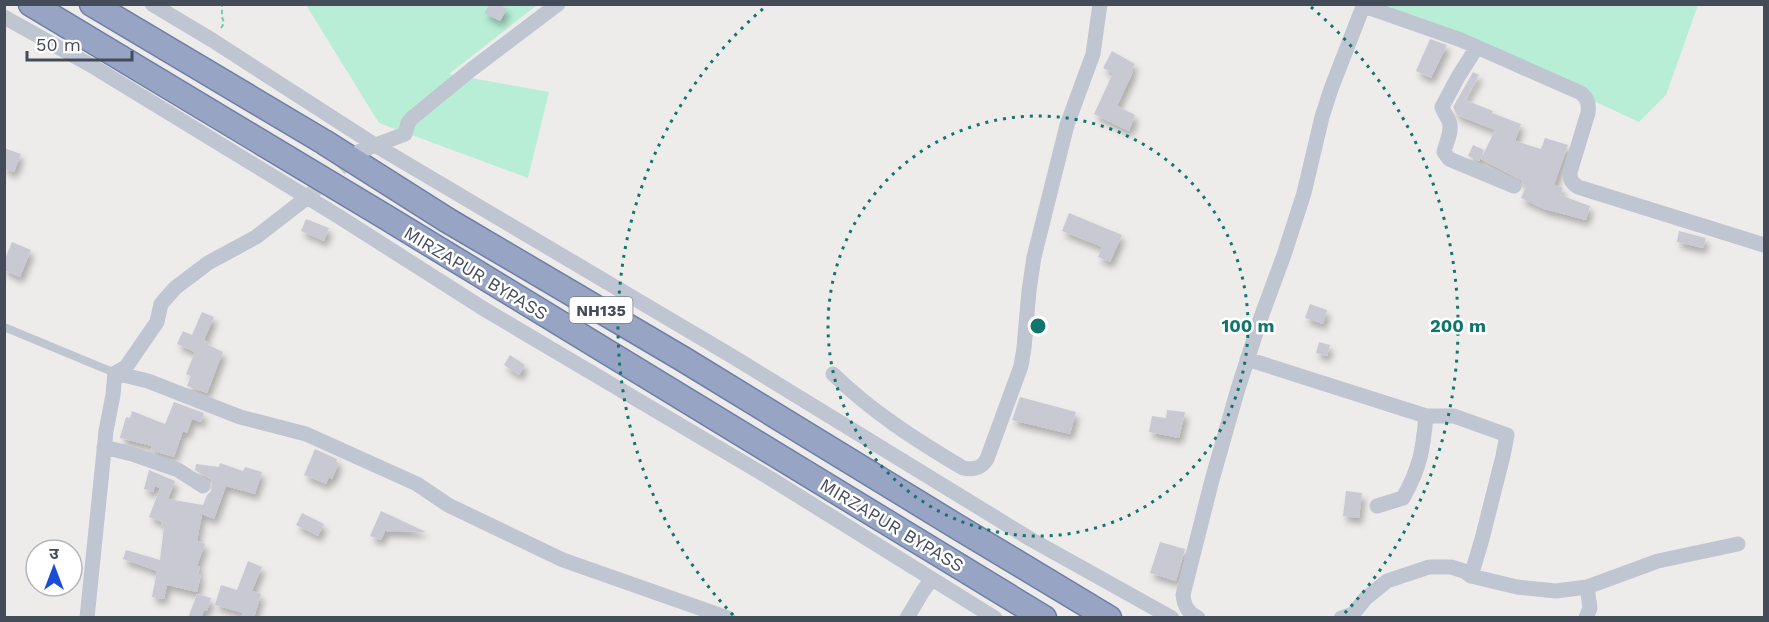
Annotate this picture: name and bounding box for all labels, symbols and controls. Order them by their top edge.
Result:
scale bar [27,24,132,62]
text: 50 m [36,34,81,55]
street label: MIRZAPUR BYPASS [400,222,552,324]
road number: NH135 [570,297,632,323]
text: 100 m [1221,315,1275,336]
text: 200 m [1430,315,1486,336]
centre of rings [1028,316,1048,336]
street label: MIRZAPUR BYPASS [816,474,968,576]
north arrow [24,538,84,598]
text: उ [49,544,59,563]

